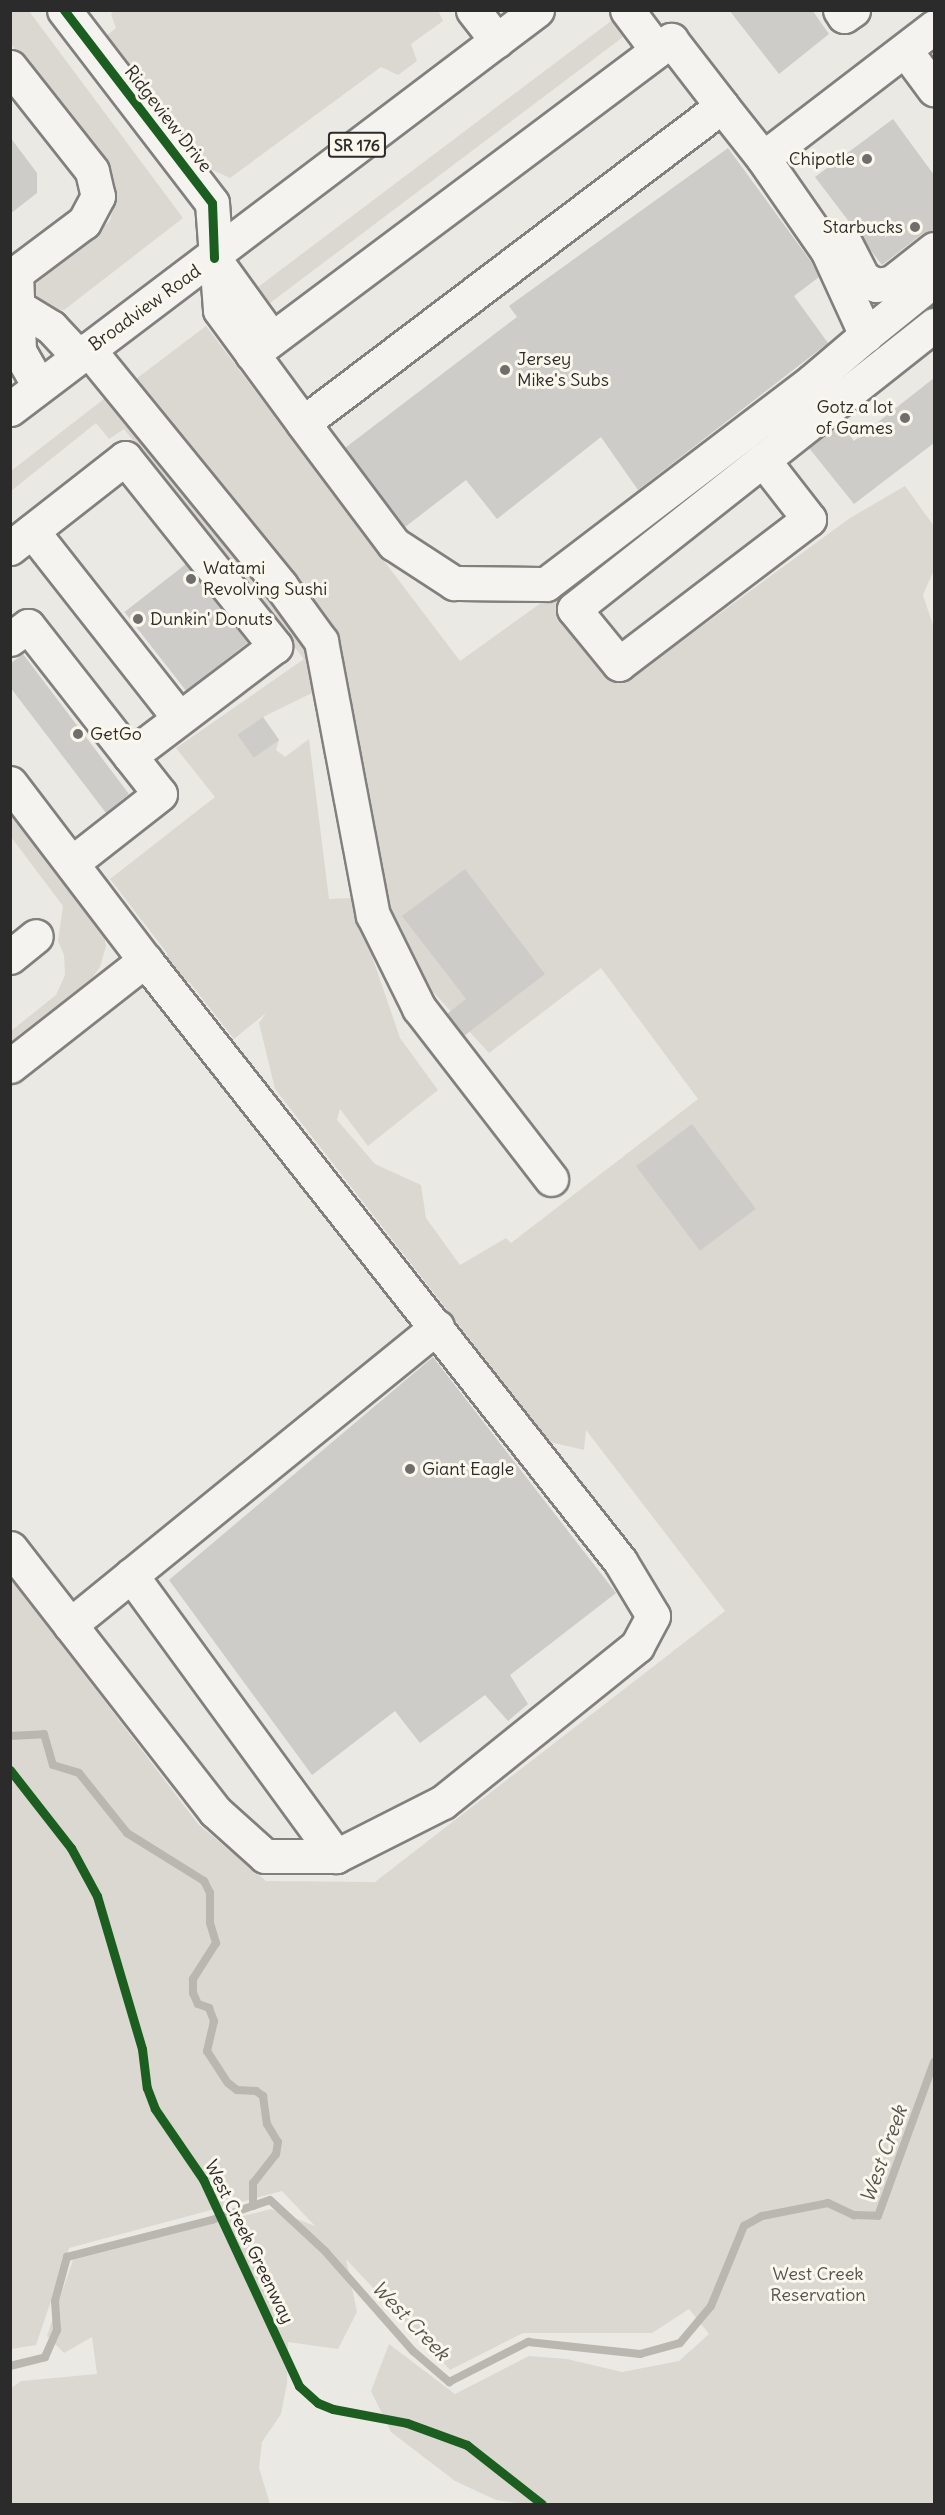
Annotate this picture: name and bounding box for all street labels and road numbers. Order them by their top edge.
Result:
street label: Ridgeview Drive [120,61,216,177]
road number: SR 176 [327,132,387,158]
street label: Broadview Road [85,260,205,356]
street label: West Creek Greenway [200,2157,298,2327]

